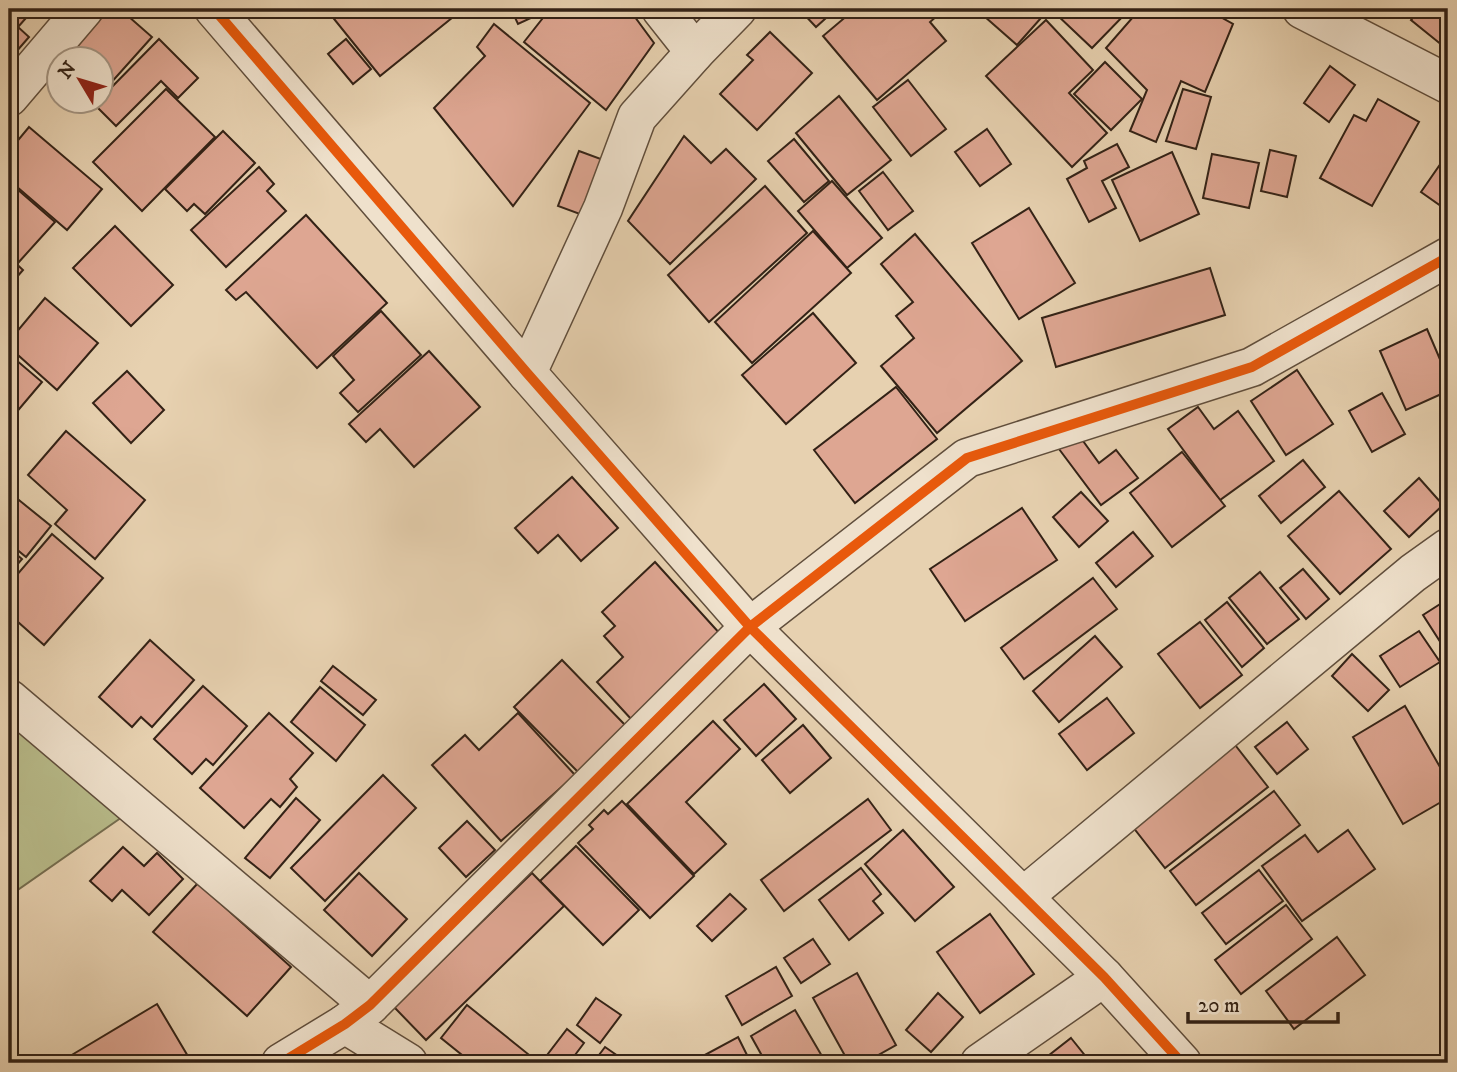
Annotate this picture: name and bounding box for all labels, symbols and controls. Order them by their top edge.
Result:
north arrow [46,46,116,116]
text: N [54,57,82,84]
scale bar [1188,981,1338,1025]
text: 20 m [1198,993,1240,1019]

